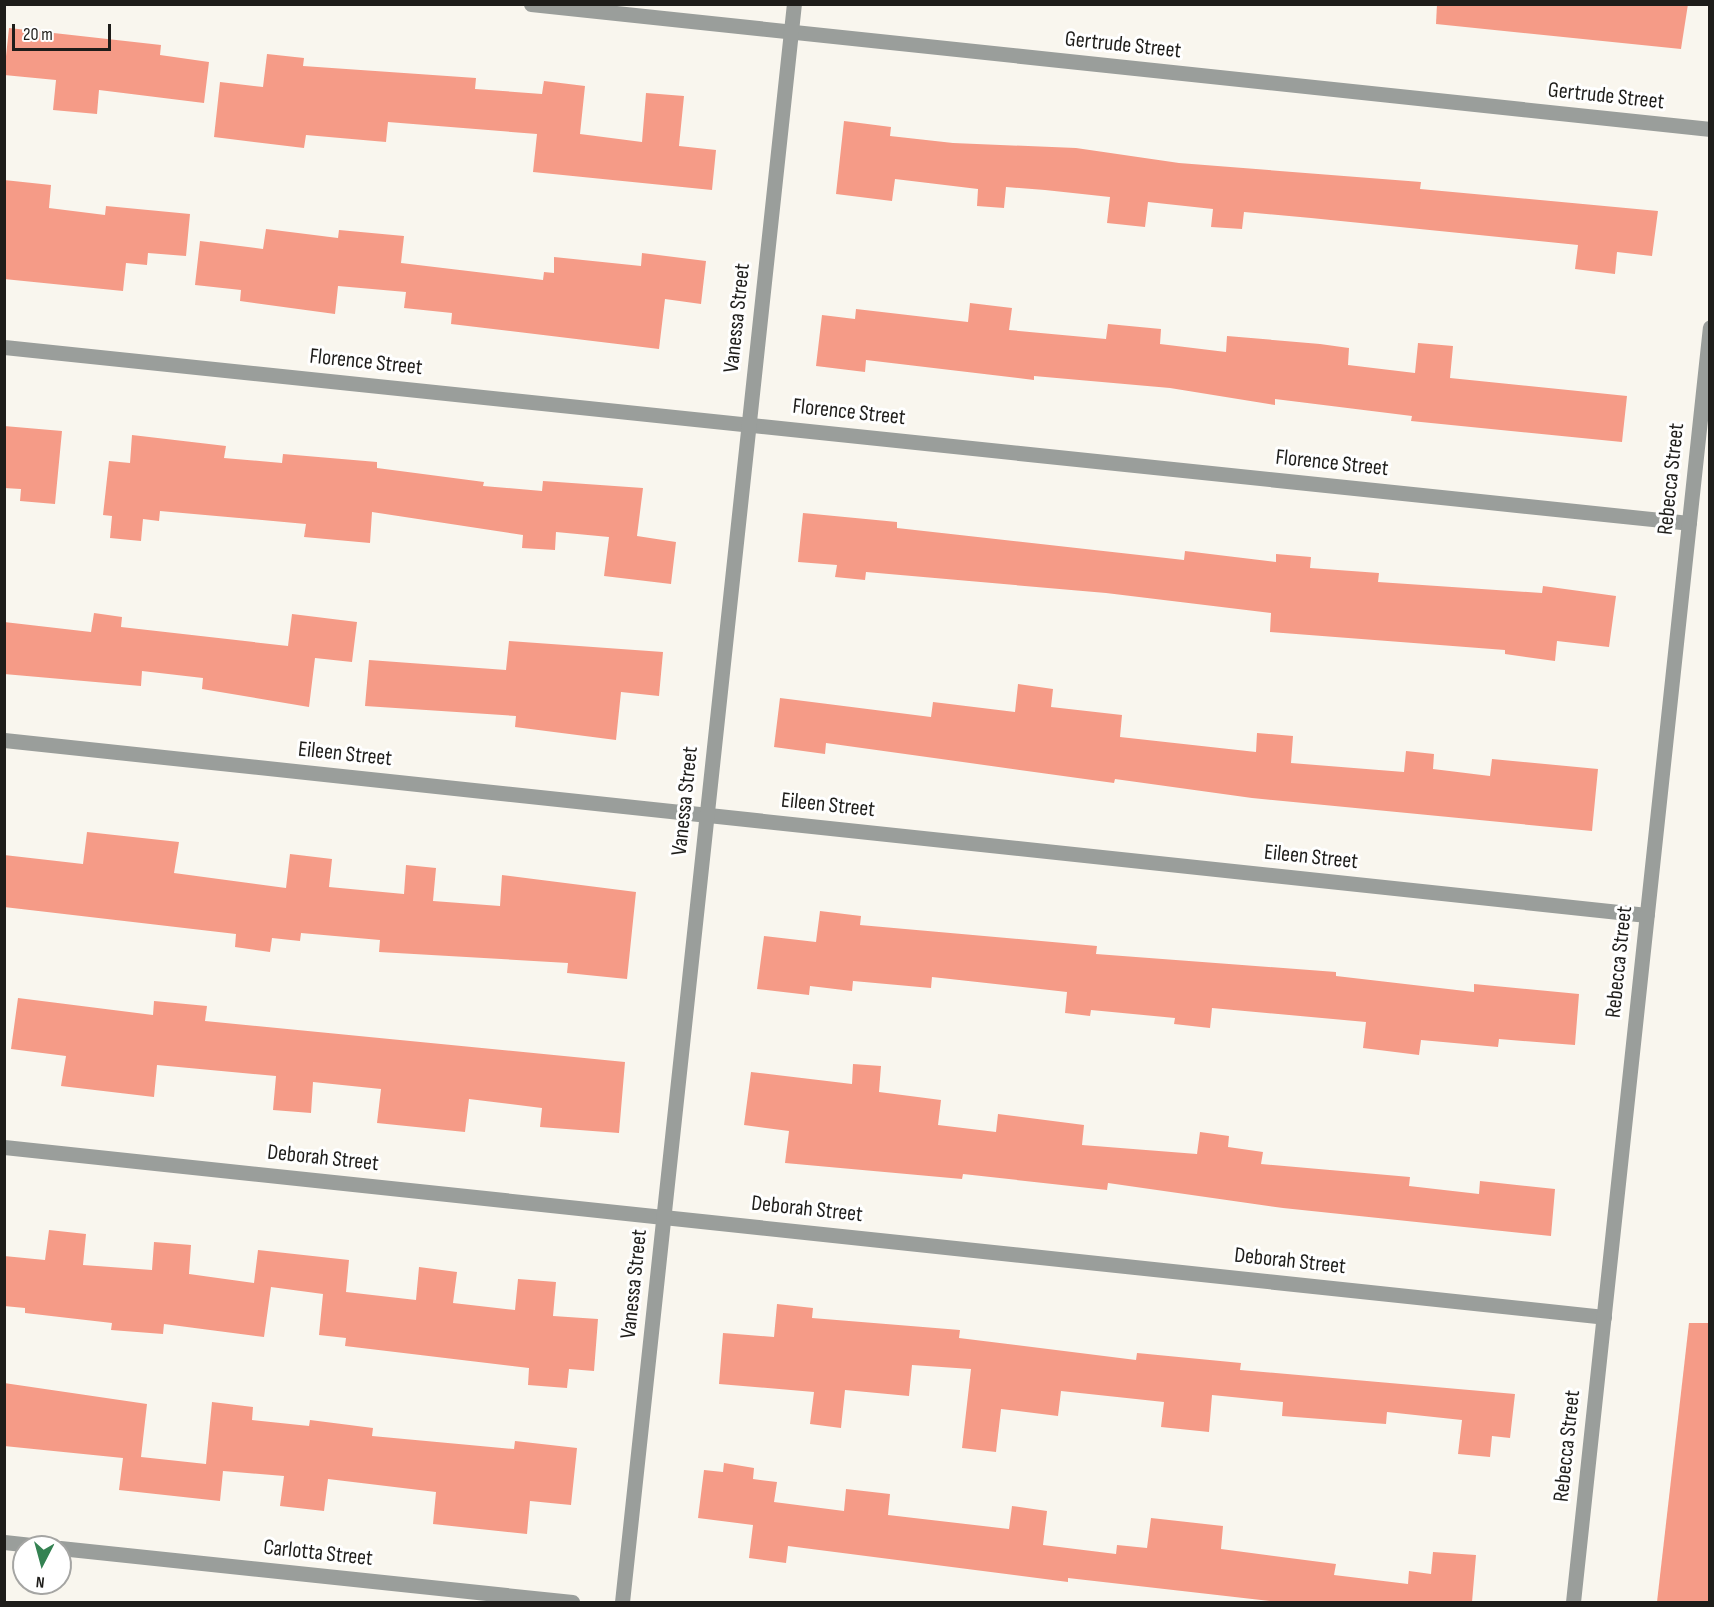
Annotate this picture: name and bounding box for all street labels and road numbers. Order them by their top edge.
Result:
street label: Gertrude Street [1064,26,1182,64]
street label: Gertrude Street [1547,77,1665,115]
street label: Vanessa Street [718,262,756,374]
street label: Florence Street [308,343,424,381]
street label: Florence Street [791,393,907,431]
street label: Rebecca Street [1652,422,1690,536]
street label: Florence Street [1274,444,1390,482]
street label: Eileen Street [297,736,393,772]
street label: Vanessa Street [666,745,704,857]
street label: Eileen Street [780,787,876,823]
street label: Eileen Street [1263,839,1359,875]
street label: Rebecca Street [1600,905,1638,1019]
street label: Deborah Street [266,1139,380,1177]
street label: Deborah Street [750,1190,864,1228]
street label: Vanessa Street [615,1228,653,1340]
street label: Deborah Street [1233,1242,1347,1280]
street label: Rebecca Street [1548,1389,1586,1503]
street label: Carlotta Street [262,1534,374,1572]

